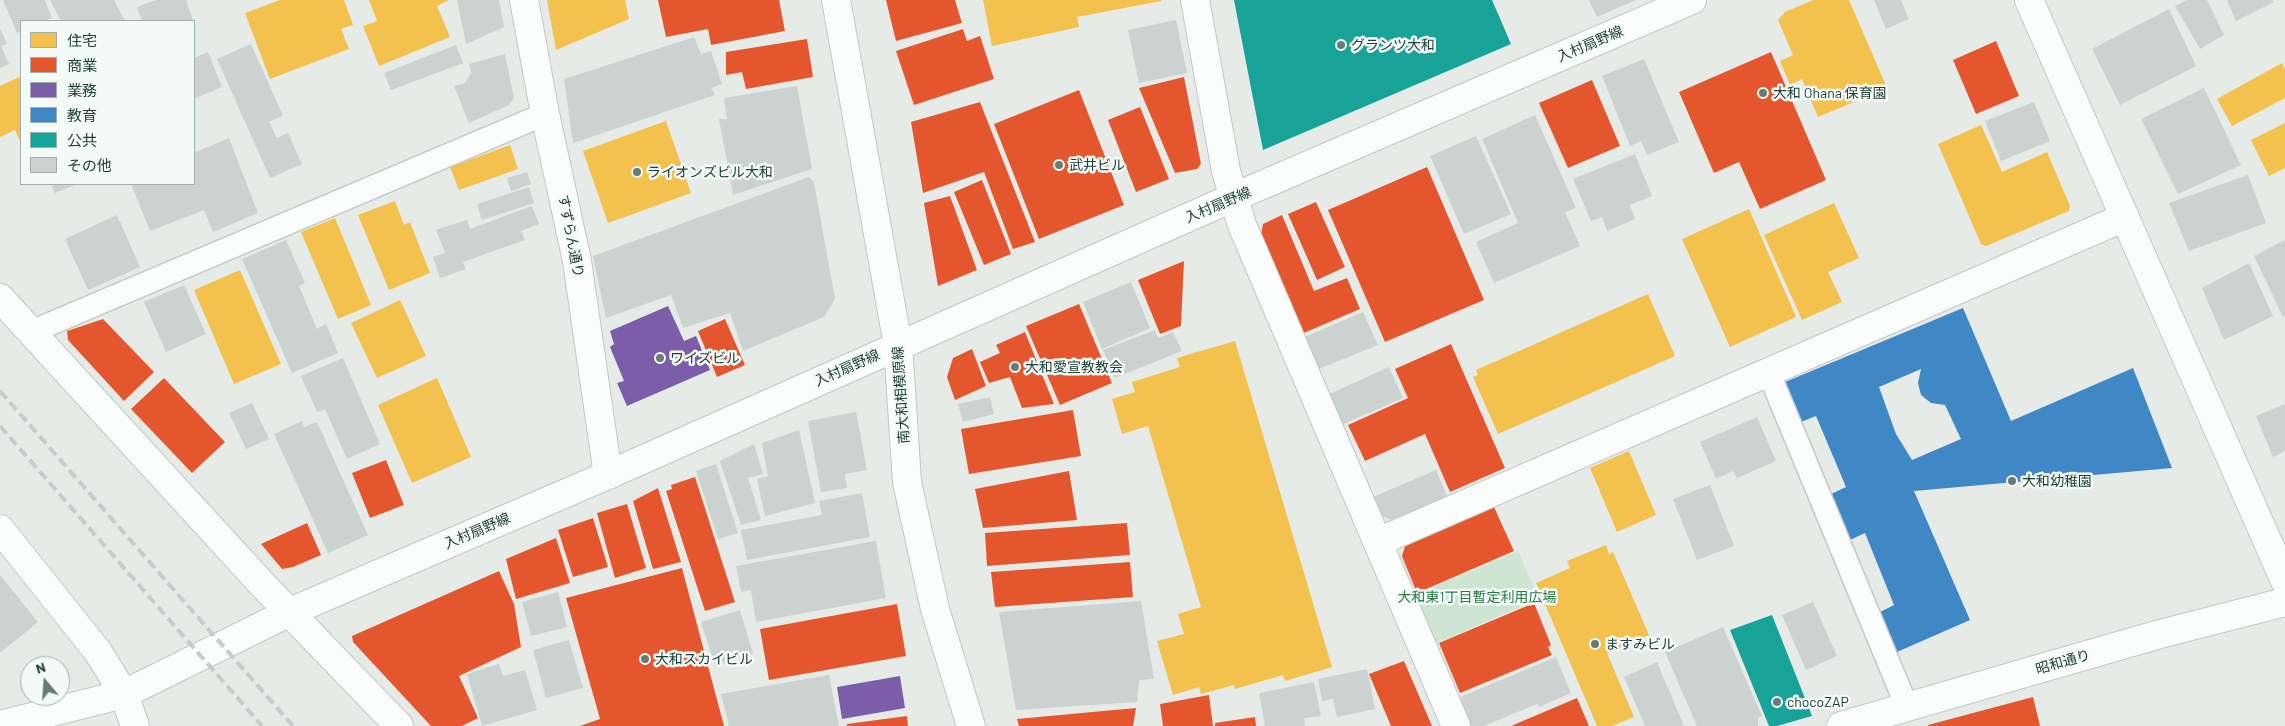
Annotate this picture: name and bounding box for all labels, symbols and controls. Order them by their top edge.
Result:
legend [20,20,195,185]
street label: 入村扇野線 [1555,23,1625,65]
text: 住宅 [67,31,97,49]
place label: グランツ大和 [1351,37,1435,53]
marker: グランツ大和 [1335,39,1347,51]
text: 商業 [67,56,97,74]
text: 業務 [67,81,97,99]
place label: 大和 Ohana 保育園 [1773,85,1887,101]
marker: 大和 Ohana 保育園 [1757,87,1769,99]
text: 教育 [67,106,97,124]
text: 公共 [67,131,97,149]
text: その他 [67,156,112,174]
place label: 武井ビル [1069,157,1125,173]
marker: 武井ビル [1053,159,1065,171]
place label: ライオンズビル大和 [647,164,773,180]
marker: ライオンズビル大和 [631,166,643,178]
street label: 入村扇野線 [1183,184,1253,226]
street label: すずらん通り [555,193,587,279]
street label: 入村扇野線 [812,346,882,390]
street label: 南大和相模原線 [889,346,913,444]
place label: ワイズビル [670,350,740,366]
marker: ワイズビル [654,352,666,364]
place label: 大和愛宣教教会 [1025,359,1123,375]
marker: 大和愛宣教教会 [1009,361,1021,373]
place label: 大和幼稚園 [2022,473,2092,489]
marker: 大和幼稚園 [2006,475,2018,487]
street label: 入村扇野線 [442,510,512,552]
park label: 大和東1丁目暫定利用広場 [1398,589,1556,605]
place label: ますみビル [1605,636,1675,652]
marker: ますみビル [1589,638,1601,650]
street label: 昭和通り [2034,646,2092,678]
place label: 大和スカイビル [655,651,753,667]
marker: 大和スカイビル [639,653,651,665]
north arrow [20,656,70,706]
text: N [33,658,48,677]
place label: chocoZAP [1787,694,1849,710]
marker: chocoZAP [1771,696,1783,708]

